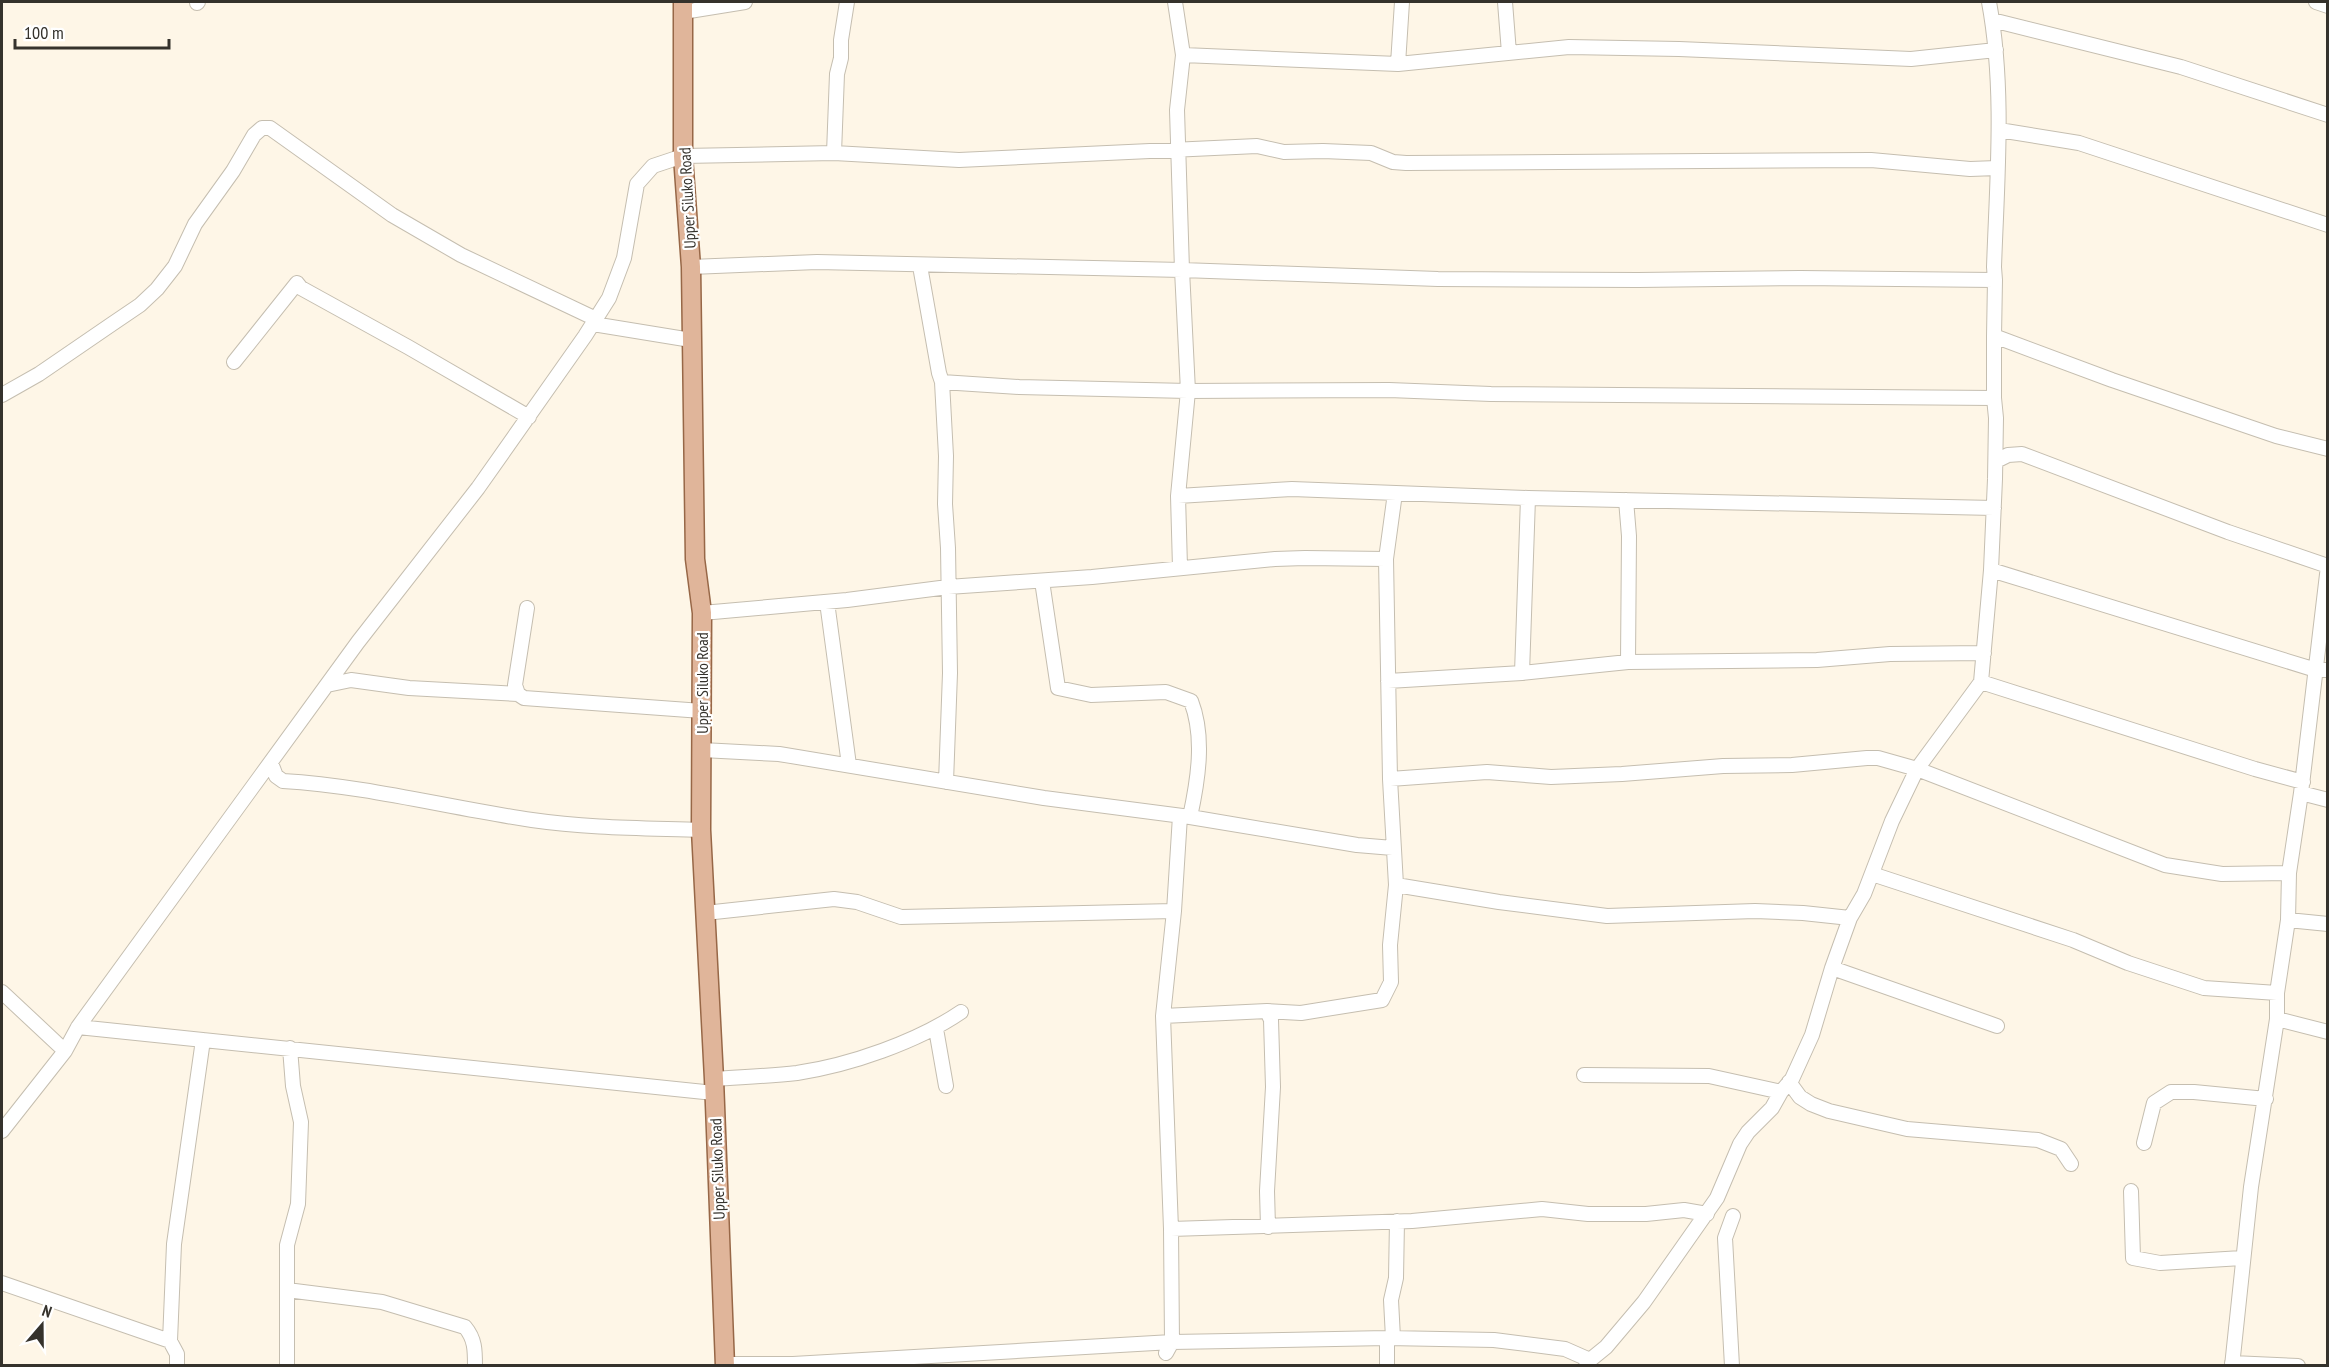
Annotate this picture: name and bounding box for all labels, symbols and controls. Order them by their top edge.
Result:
scale bar [15,12,170,50]
text: 100 m [24,21,64,44]
street label: Upper Siluko Road [674,147,700,249]
street label: Upper Siluko Road [692,632,712,734]
street label: Upper Siluko Road [705,1118,729,1220]
north arrow [12,1295,72,1355]
text: N [40,1300,55,1322]

